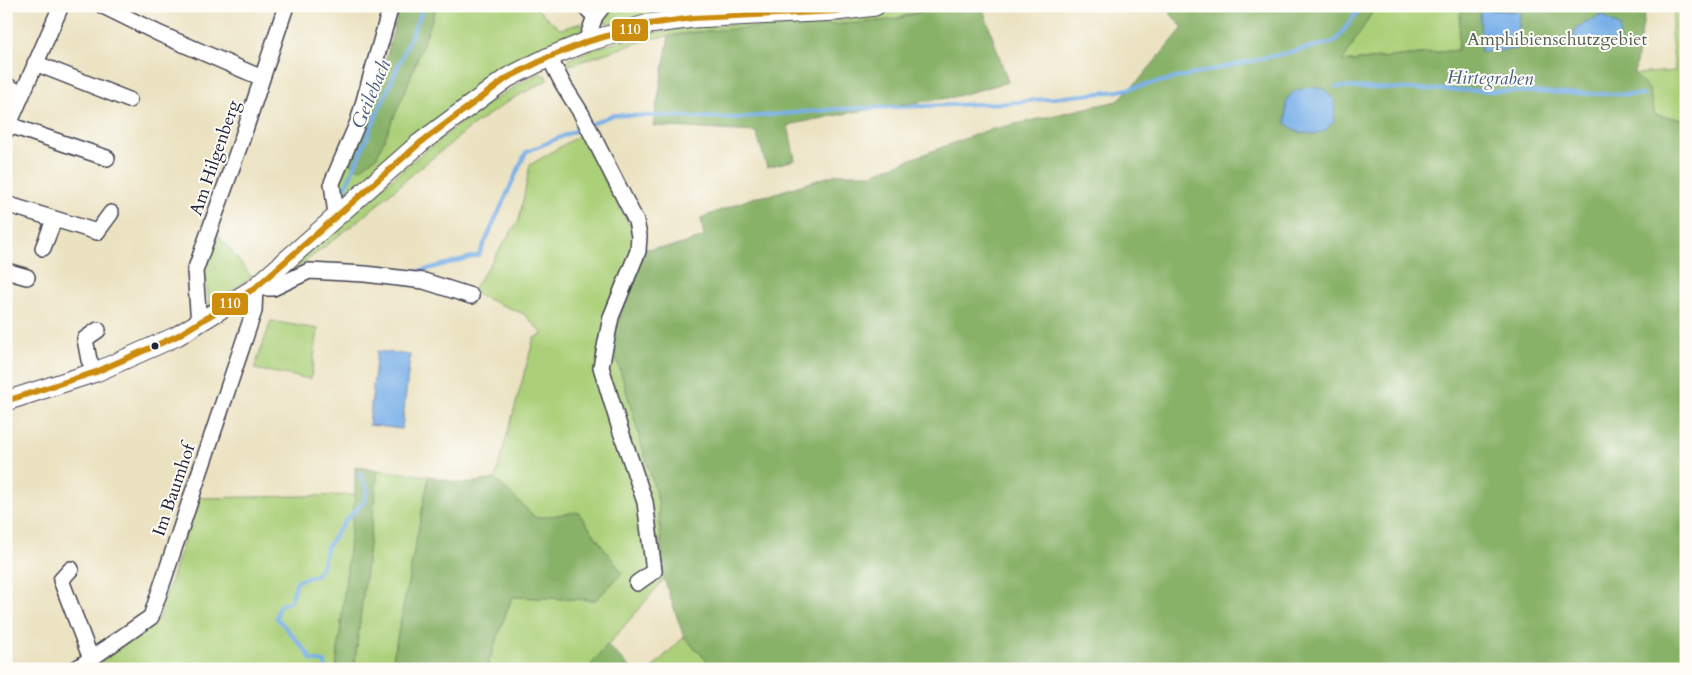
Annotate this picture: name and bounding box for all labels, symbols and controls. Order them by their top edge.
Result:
line badge: 110 [611,18,649,42]
text: 110 [619,20,641,39]
park label: Amphibienschutzgebiet [1467,27,1647,52]
water label: Geilebach [345,56,397,132]
water label: Hirtegraben [1447,64,1534,92]
street label: Am Hilgenberg [184,96,247,219]
line badge: 110 [211,292,249,316]
text: 110 [219,294,241,313]
unlabelled marker [150,341,160,351]
street label: Im Baumhof [146,437,203,540]

